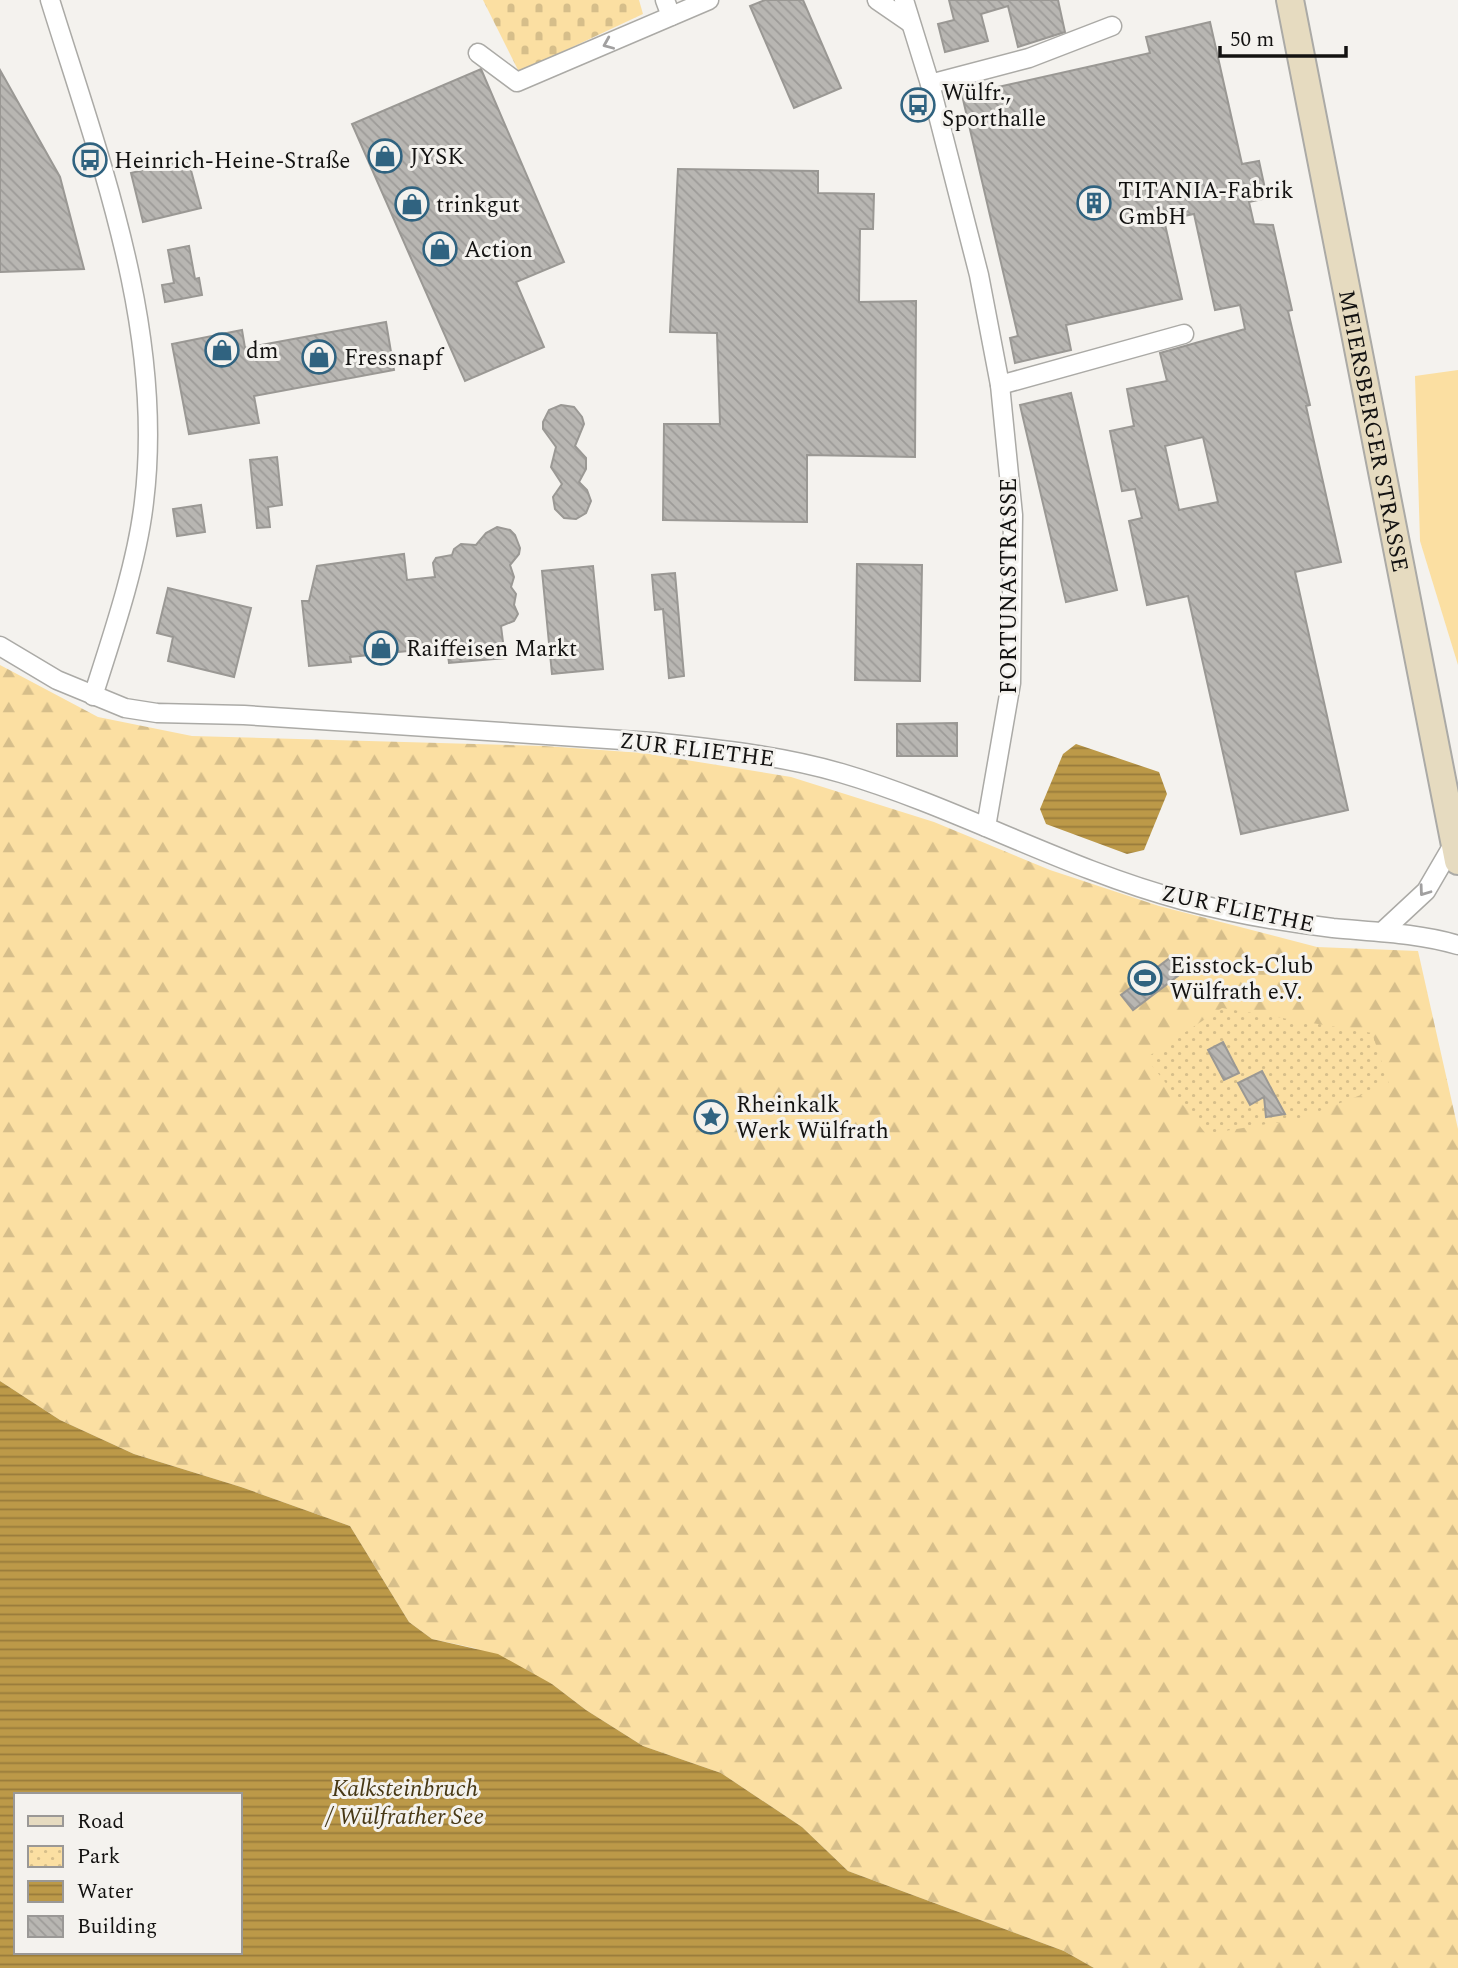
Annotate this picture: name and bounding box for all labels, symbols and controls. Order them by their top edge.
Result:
scale bar [1220,14,1346,58]
text: 50 m [1230,24,1274,56]
one-way arrow [603,35,615,49]
place label: Wülfr., Sporthalle [942,76,1046,137]
bus stop icon: Wülfr., Sporthalle [899,86,937,124]
shop icon: JYSK [366,137,404,175]
place label: JYSK [410,140,464,175]
bus stop icon: Heinrich-Heine-Straße [71,141,109,179]
place label: Heinrich-Heine-Straße [114,144,350,179]
place label: TITANIA-Fabrik GmbH [1118,174,1294,235]
building icon: TITANIA-Fabrik GmbH [1075,184,1113,222]
shop icon: trinkgut [393,185,431,223]
place label: trinkgut [436,188,520,223]
shop icon: Action [421,230,459,268]
place label: Action [464,233,533,268]
street label: MEIERSBERGER STRASSE [1328,287,1417,575]
shop icon: dm [203,331,241,369]
place label: dm [246,334,279,369]
shop icon: Fressnapf [300,338,338,376]
place label: Fressnapf [344,341,445,376]
street label: FORTUNASTRASSE [992,478,1027,694]
shop icon: Raiffeisen Markt [362,629,400,667]
place label: Raiffeisen Markt [406,632,577,667]
street label: ZUR FLIETHE [617,724,776,777]
street label: ZUR FLIETHE [1158,876,1317,943]
one-way arrow [1420,884,1432,896]
place label: Eisstock-Club Wülfrath e.V. [1170,949,1313,1010]
sports icon: Eisstock-Club Wülfrath e.V. [1126,959,1164,997]
place label: Rheinkalk Werk Wülfrath [736,1088,889,1149]
place icon: Rheinkalk Werk Wülfrath [692,1098,730,1136]
water label: Kalksteinbruch / Wülfrather See [324,1771,484,1835]
legend [14,1793,242,1954]
text: Road [77,1806,124,1838]
text: Park [77,1841,121,1873]
text: Water [77,1876,133,1908]
text: Building [77,1911,157,1943]

